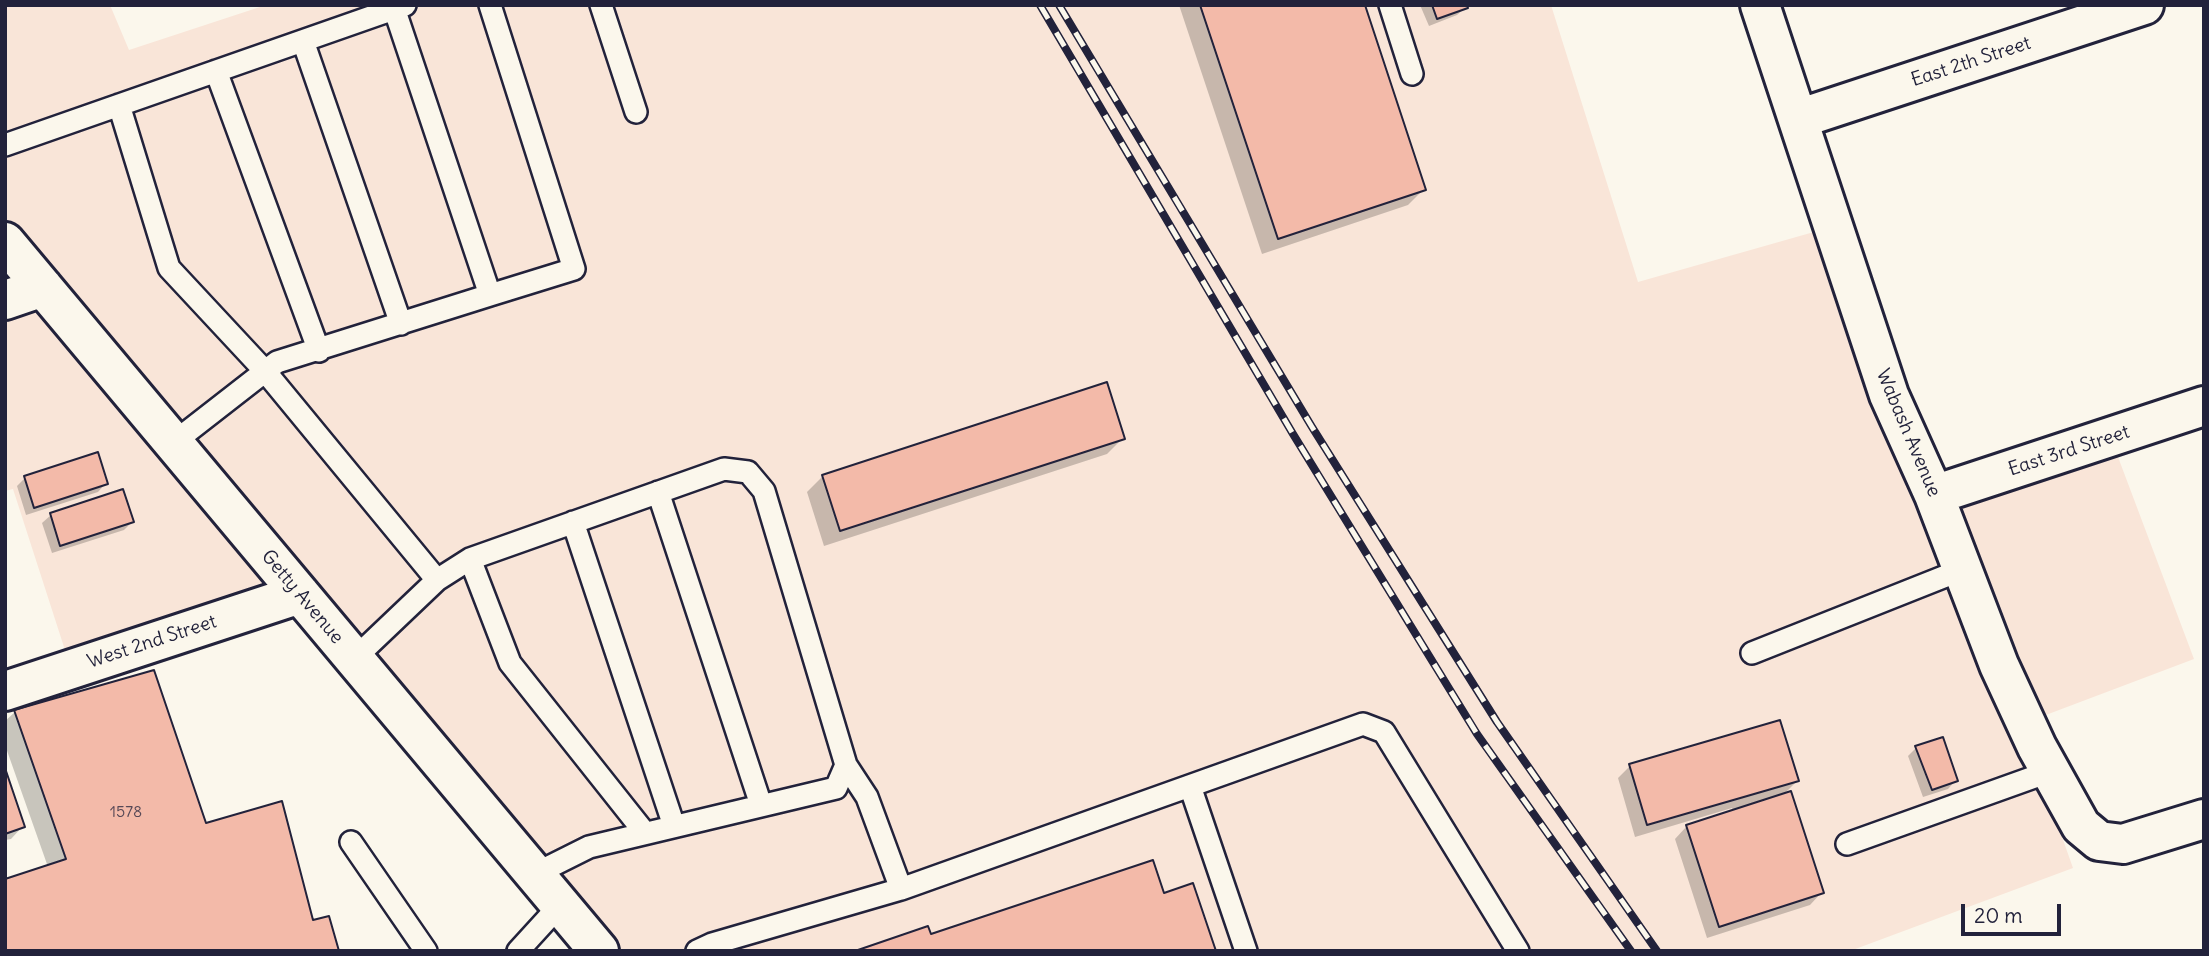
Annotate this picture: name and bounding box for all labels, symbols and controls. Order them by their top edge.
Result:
street label: East 2th Street [1908,32,2034,92]
street label: Wabash Avenue [1871,366,1945,500]
street label: East 3rd Street [2006,421,2132,481]
street label: Getty Avenue [256,545,348,649]
street label: West 2nd Street [85,610,219,674]
house number: 1578 [110,802,142,822]
scale bar [1964,890,2064,934]
text: 20 m [1974,902,2023,929]

